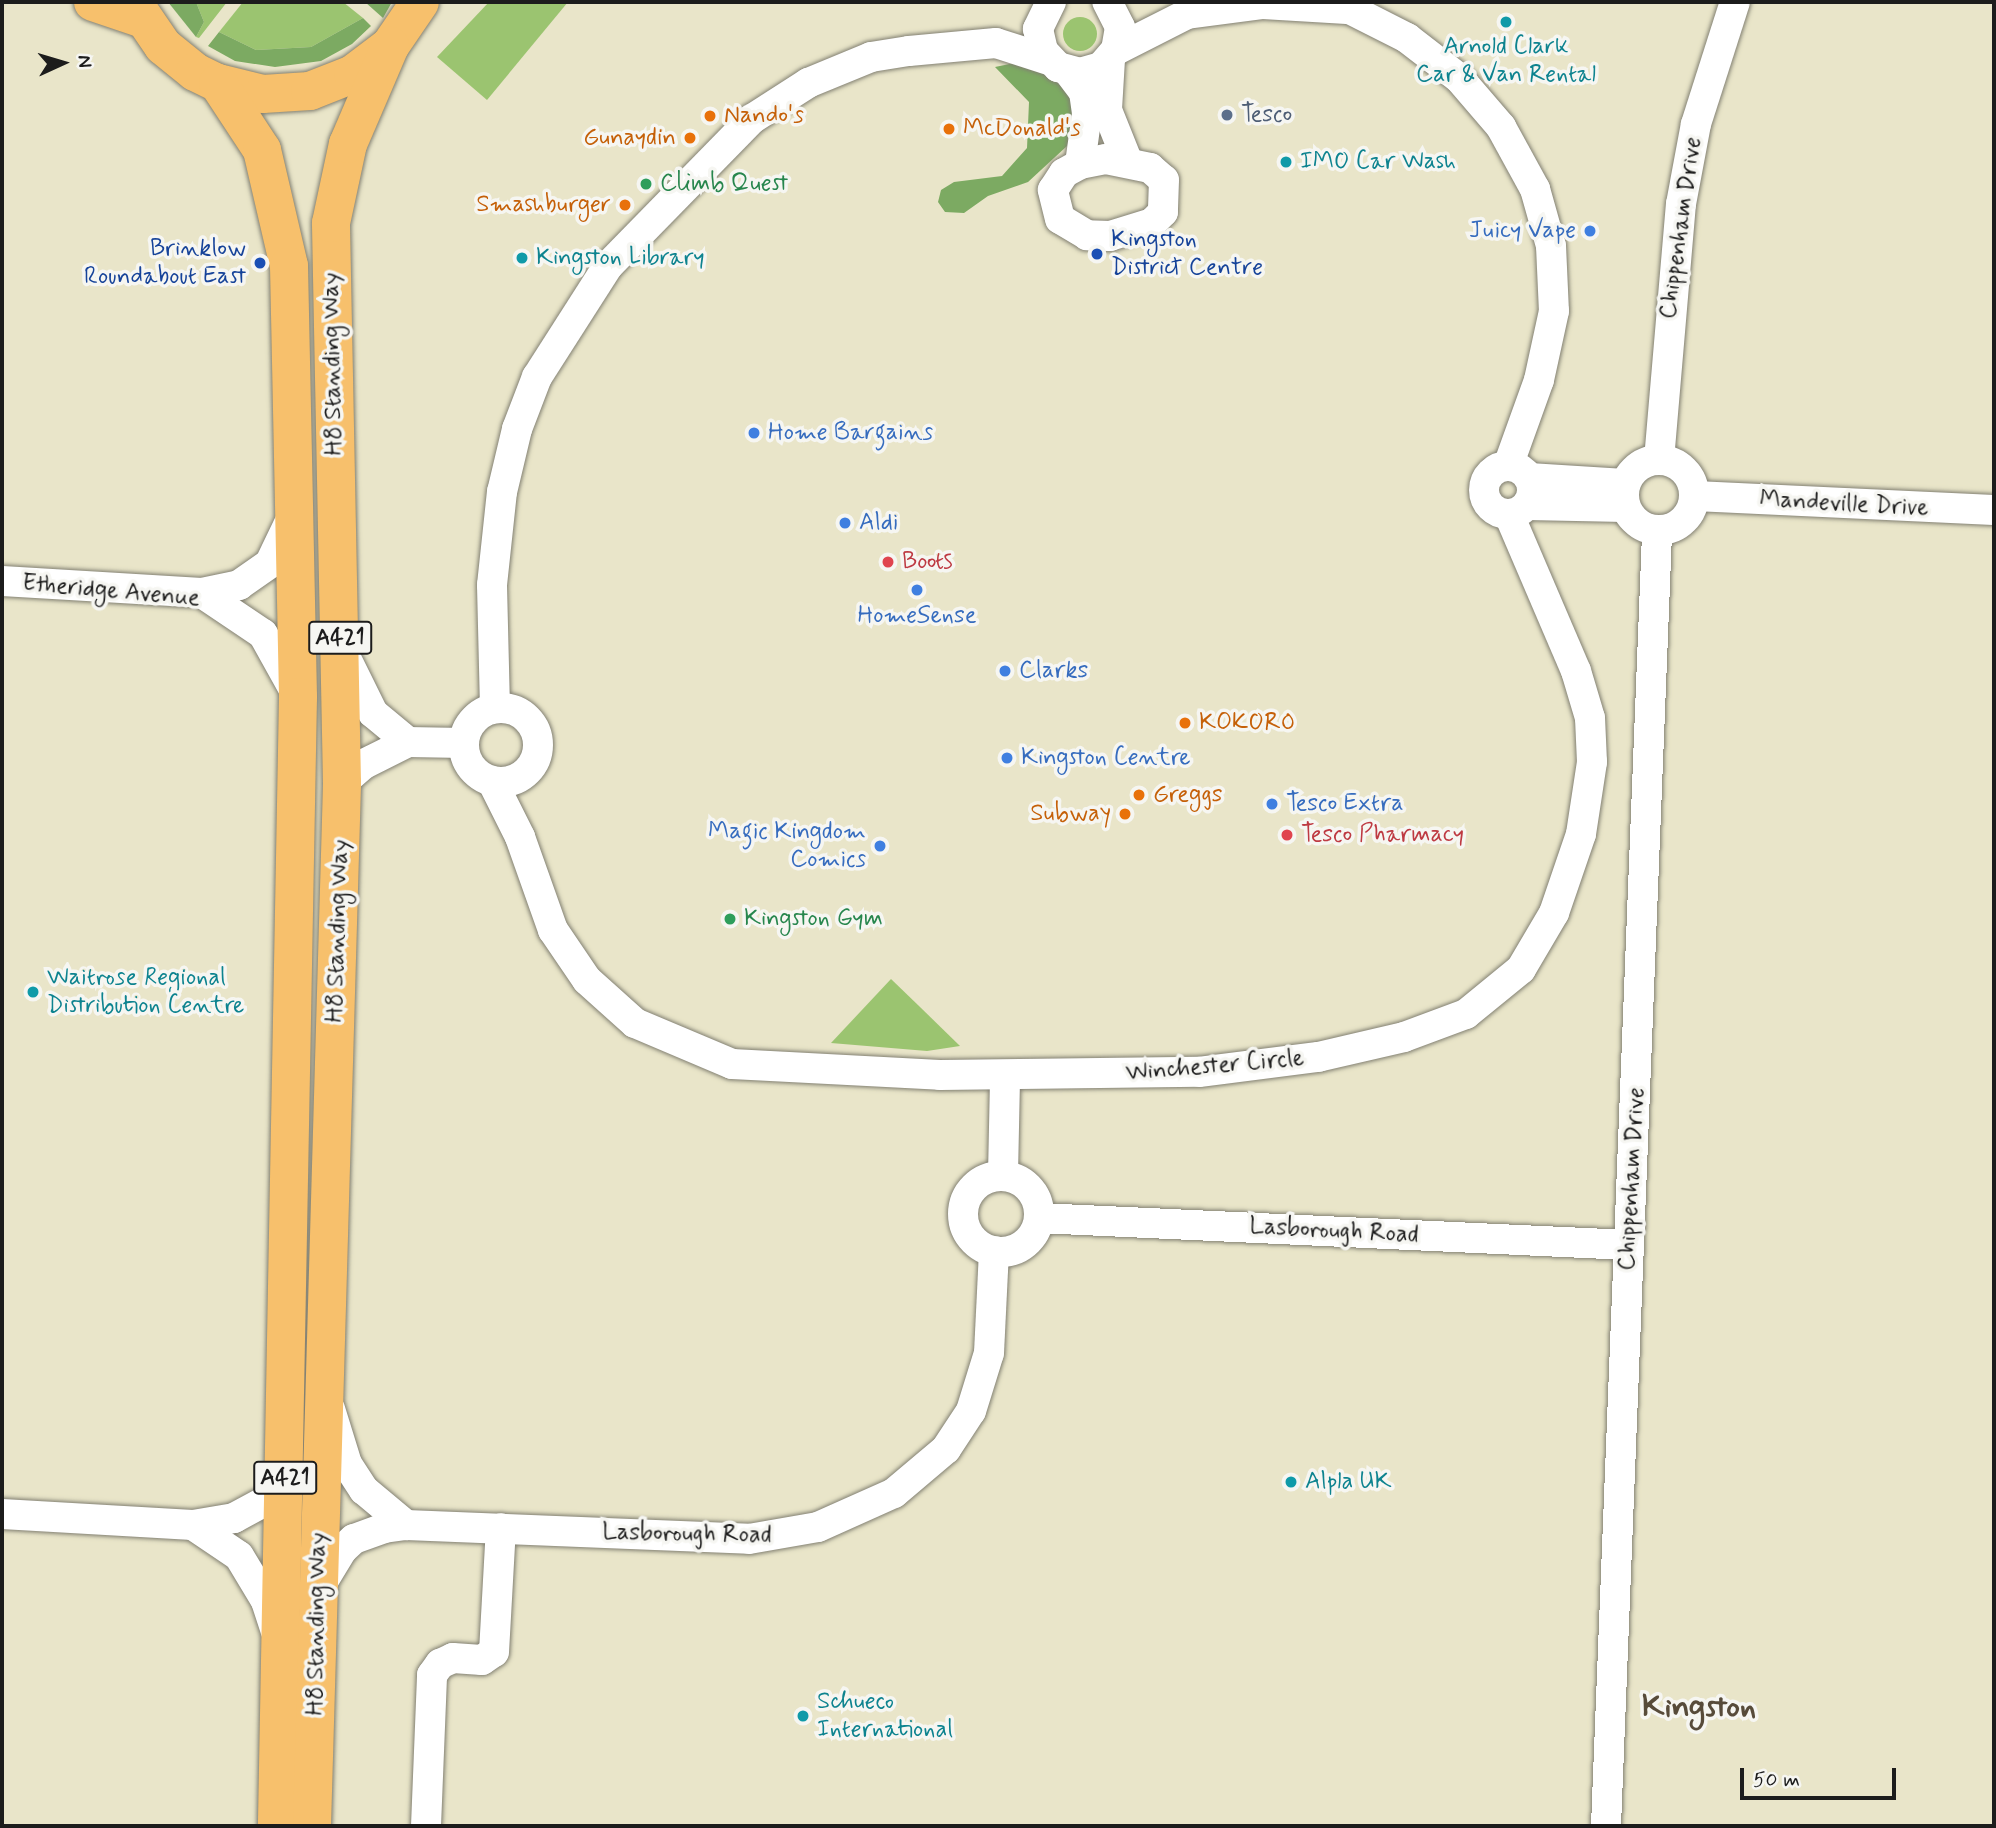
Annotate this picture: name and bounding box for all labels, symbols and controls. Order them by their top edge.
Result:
marker: Arnold Clark Car & Van Rental [1498,14,1514,30]
north arrow [28,28,98,98]
place label: Arnold Clark Car & Van Rental [1416,33,1596,89]
text: N [72,54,97,69]
place label: Tesco [1241,101,1292,129]
place label: Nando's [724,102,804,130]
marker: Tesco [1219,107,1235,123]
marker: Nando's [702,108,718,124]
place label: McDonald's [963,115,1081,143]
marker: McDonald's [941,121,957,137]
place label: Gunaydin [583,124,676,152]
marker: Gunaydin [682,130,698,146]
street label: Chippenham Drive [1654,136,1708,320]
place label: IMO Car Wash [1300,148,1456,176]
marker: IMO Car Wash [1278,154,1294,170]
place label: Climb Quest [660,170,787,198]
marker: Climb Quest [638,176,654,192]
place label: Smashburger [476,191,611,219]
marker: Smashburger [617,197,633,213]
place label: Juicy Vape [1469,217,1576,245]
marker: Juicy Vape [1582,223,1598,239]
place label: Kingston District Centre [1111,226,1263,282]
place label: Brinklow Roundabout East [84,235,246,291]
place label: Kingston Library [536,244,707,272]
marker: Kingston District Centre [1089,246,1105,262]
marker: Kingston Library [514,250,530,266]
marker: Brinklow Roundabout East [252,255,268,271]
street label: H8 Standing Way [317,272,349,456]
place label: Home Bargains [768,419,924,447]
marker: Home Bargains [746,425,762,441]
street label: Mandeville Drive [1759,485,1929,523]
place label: Aldi [859,509,898,537]
marker: Aldi [837,515,853,531]
place label: Boots [902,548,953,576]
marker: Boots [880,554,896,570]
street label: Etheridge Avenue [21,569,201,613]
marker: HomeSense [909,582,925,598]
place label: HomeSense [857,602,977,630]
road number: A421 [307,618,373,658]
place label: Clarks [1019,657,1088,685]
marker: Clarks [997,663,1013,679]
place label: KOKORO [1199,709,1295,737]
marker: KOKORO [1177,715,1193,731]
place label: Kingston Centre [1021,744,1188,772]
marker: Kingston Centre [999,750,1015,766]
place label: Greggs [1153,781,1223,809]
marker: Greggs [1131,787,1147,803]
place label: Tesco Extra [1286,790,1402,818]
marker: Tesco Extra [1264,796,1280,812]
place label: Subway [1030,800,1111,828]
marker: Subway [1117,806,1133,822]
place label: Magic Kingdom Comics [709,818,866,874]
place label: Tesco Pharmacy [1301,821,1461,849]
marker: Tesco Pharmacy [1279,827,1295,843]
marker: Magic Kingdom Comics [872,838,888,854]
street label: H8 Standing Way [320,839,356,1023]
place label: Kingston Gym [744,905,890,933]
marker: Kingston Gym [722,911,738,927]
place label: Waitrose Regional Distribution Centre [47,964,242,1020]
marker: Waitrose Regional Distribution Centre [25,984,41,1000]
street label: Winchester Circle [1124,1044,1306,1088]
street label: Chippenham Drive [1613,1087,1651,1271]
street label: Lasborough Road [1249,1212,1419,1250]
road number: A421 [252,1458,318,1498]
place label: Alpla UK [1305,1468,1392,1496]
marker: Alpla UK [1283,1474,1299,1490]
street label: Lasborough Road [603,1518,771,1550]
street label: H8 Standing Way [301,1532,333,1716]
place label: Schueco International [817,1688,953,1744]
district label: Kingston [1642,1688,1756,1726]
marker: Schueco International [795,1708,811,1724]
scale bar [1744,1755,1900,1799]
text: 50 m [1753,1766,1800,1794]

